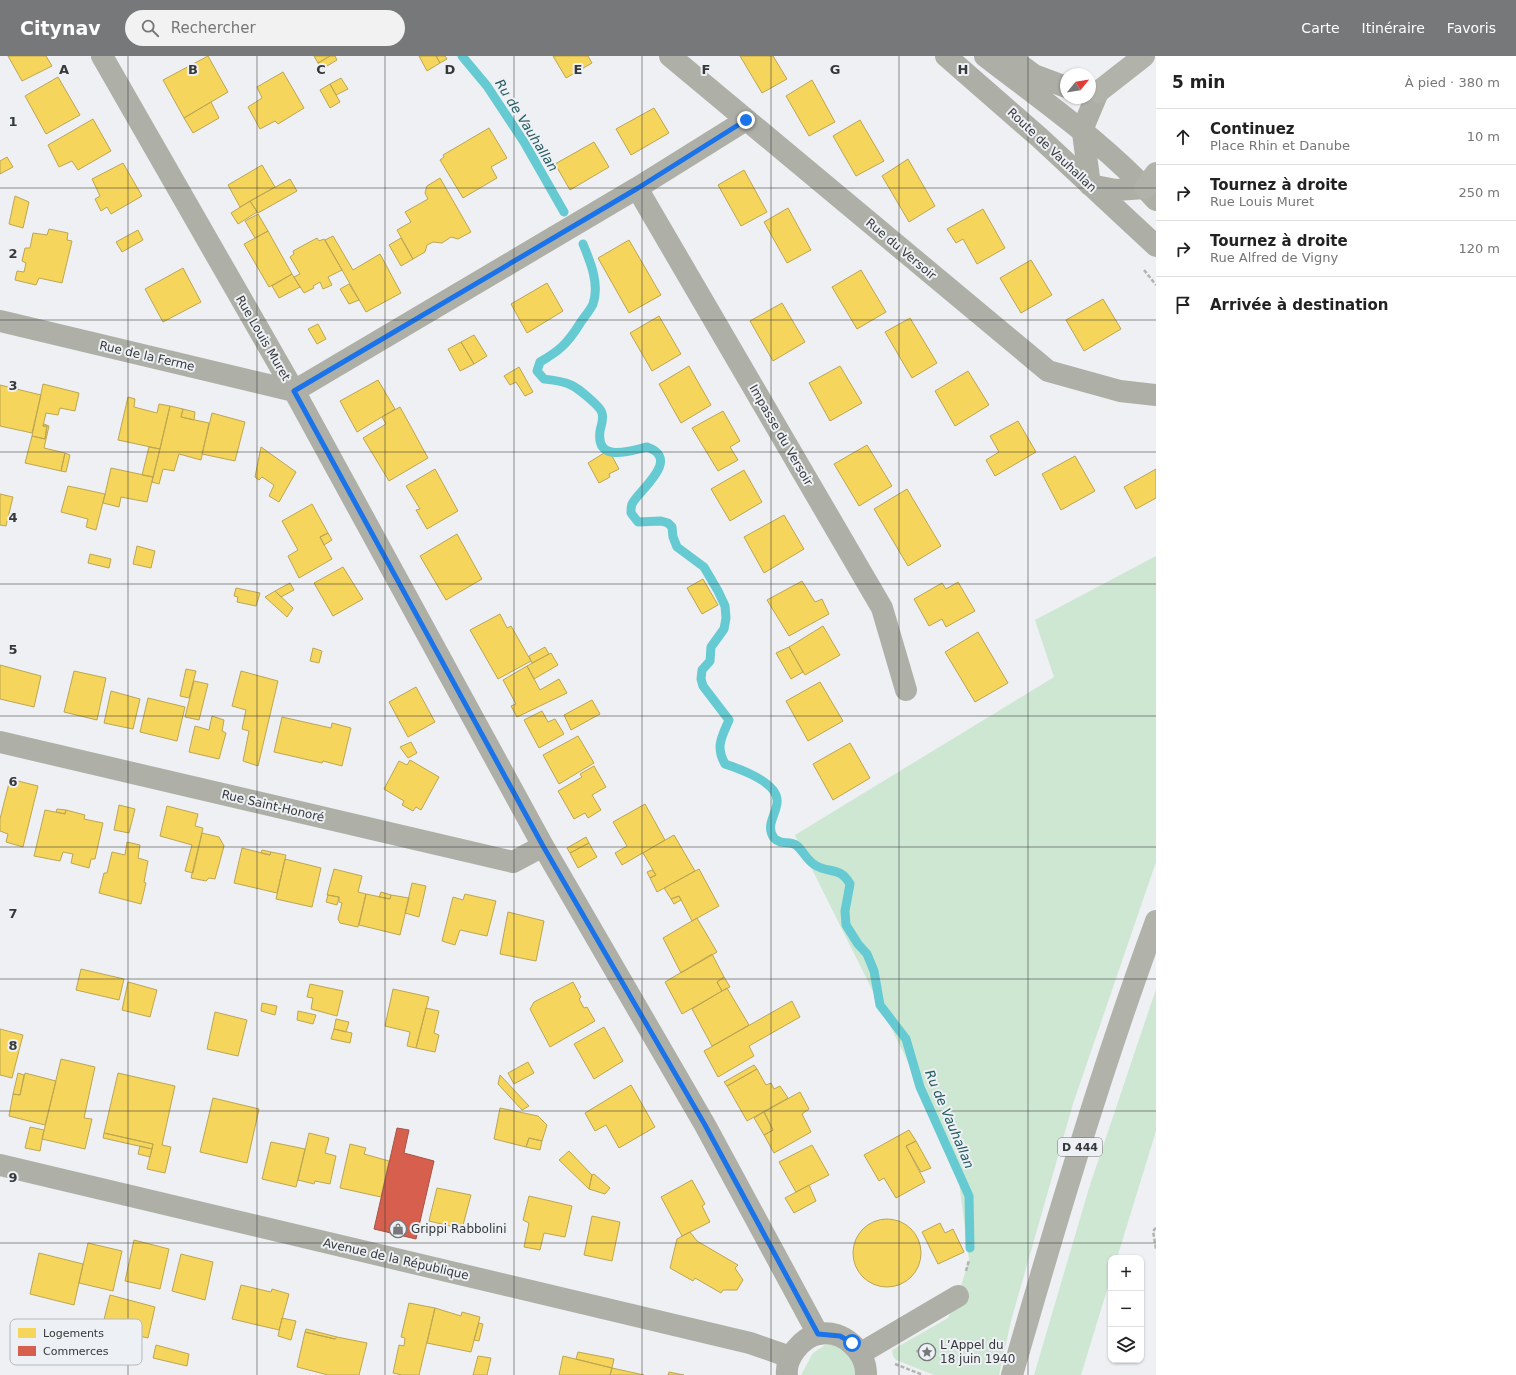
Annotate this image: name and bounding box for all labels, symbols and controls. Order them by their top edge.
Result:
search box [125,10,405,46]
text: Citynav [20,17,101,39]
icon: search [139,17,161,39]
text: Rechercher [171,19,256,37]
text: Carte [1301,20,1340,36]
text: Itinéraire [1362,20,1425,36]
text: Favoris [1447,20,1496,36]
text: A [59,62,69,77]
text: B [188,62,198,77]
text: C [316,62,326,77]
text: D [445,62,456,77]
text: E [574,62,582,77]
text: F [702,62,710,77]
text: G [830,62,840,77]
text: H [958,62,968,77]
north arrow [1060,68,1096,104]
text: 5 min [1172,72,1225,92]
text: À pied · 380 m [1405,75,1500,90]
water label: Ru de Vauhallan [492,76,561,174]
street label: Route de Vauhallan [1005,105,1099,195]
route end [737,111,755,129]
text: 1 [8,114,18,129]
text: Continuez [1210,120,1295,138]
icon: ahead [1172,126,1194,148]
text: 10 m [1467,129,1500,144]
text: Place Rhin et Danube [1210,138,1350,153]
text: Tournez à droite [1210,176,1348,194]
icon: right [1172,182,1194,204]
text: 250 m [1458,185,1500,200]
text: Rue Louis Muret [1210,194,1314,209]
street label: Rue du Versoir [863,216,939,282]
text: Tournez à droite [1210,232,1348,250]
icon: right [1172,238,1194,260]
text: 120 m [1458,241,1500,256]
text: 2 [8,246,18,261]
text: Rue Alfred de Vigny [1210,250,1338,265]
street label: Rue Louis Muret [233,293,293,383]
icon: arrive [1172,294,1194,316]
text: Arrivée à destination [1210,296,1388,314]
street label: Rue de la Ferme [98,338,196,374]
text: 3 [8,378,18,393]
street label: Impasse du Versoir [746,382,816,488]
text: 4 [8,510,18,525]
text: 5 [8,642,18,657]
text: 6 [8,774,18,789]
street label: Rue Saint-Honoré [220,787,326,825]
text: 7 [8,906,18,921]
text: 8 [8,1038,18,1053]
water label: Ru de Vauhallan [922,1068,977,1171]
road number: D 444 [1058,1138,1102,1156]
text: 9 [8,1170,18,1185]
shop icon: Grippi Rabbolini [388,1219,408,1239]
place label: Grippi Rabbolini [411,1222,507,1236]
street label: Avenue de la République [322,1235,470,1283]
map controls [1108,1255,1144,1363]
button: + [1108,1255,1144,1291]
button: − [1108,1291,1144,1327]
legend [10,1319,142,1365]
text: Logements [43,1327,104,1340]
button: layers [1108,1327,1144,1363]
route start [843,1334,861,1352]
place label: L’Appel du 18 juin 1940 [940,1338,1015,1366]
place icon: L’Appel du 18 juin 1940 [917,1342,937,1362]
text: Commerces [43,1345,109,1358]

